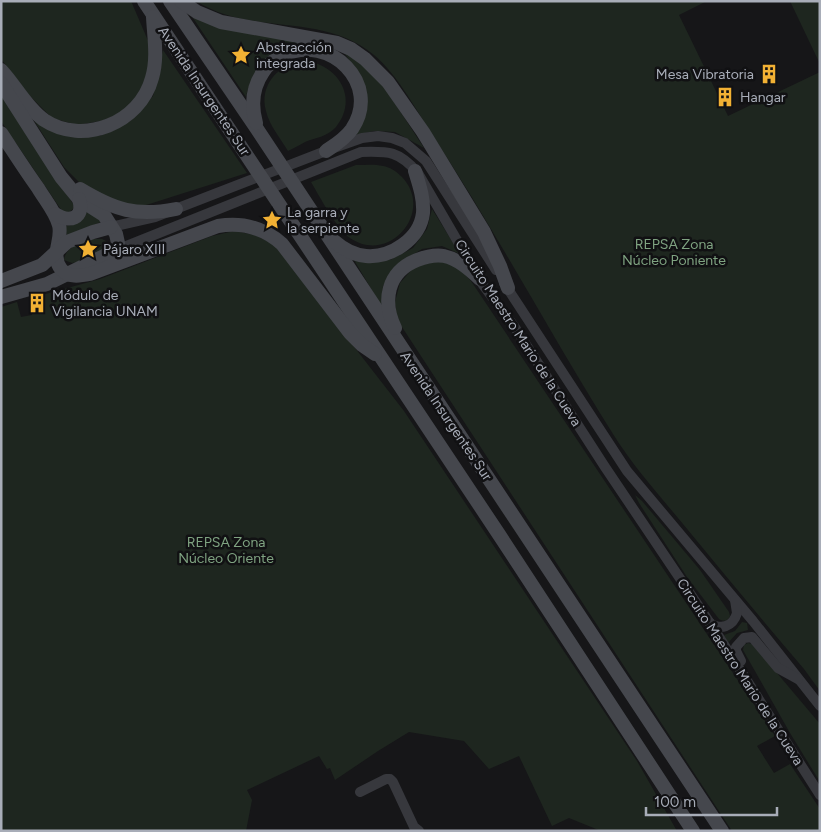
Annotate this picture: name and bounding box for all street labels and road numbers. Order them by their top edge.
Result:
street label: Avenida Insurgentes Sur [154,23,254,159]
street label: Circuito Maestro Mario de la Cueva [451,236,585,430]
street label: Avenida Insurgentes Sur [396,348,496,484]
street label: Circuito Maestro Mario de la Cueva [673,575,807,769]

